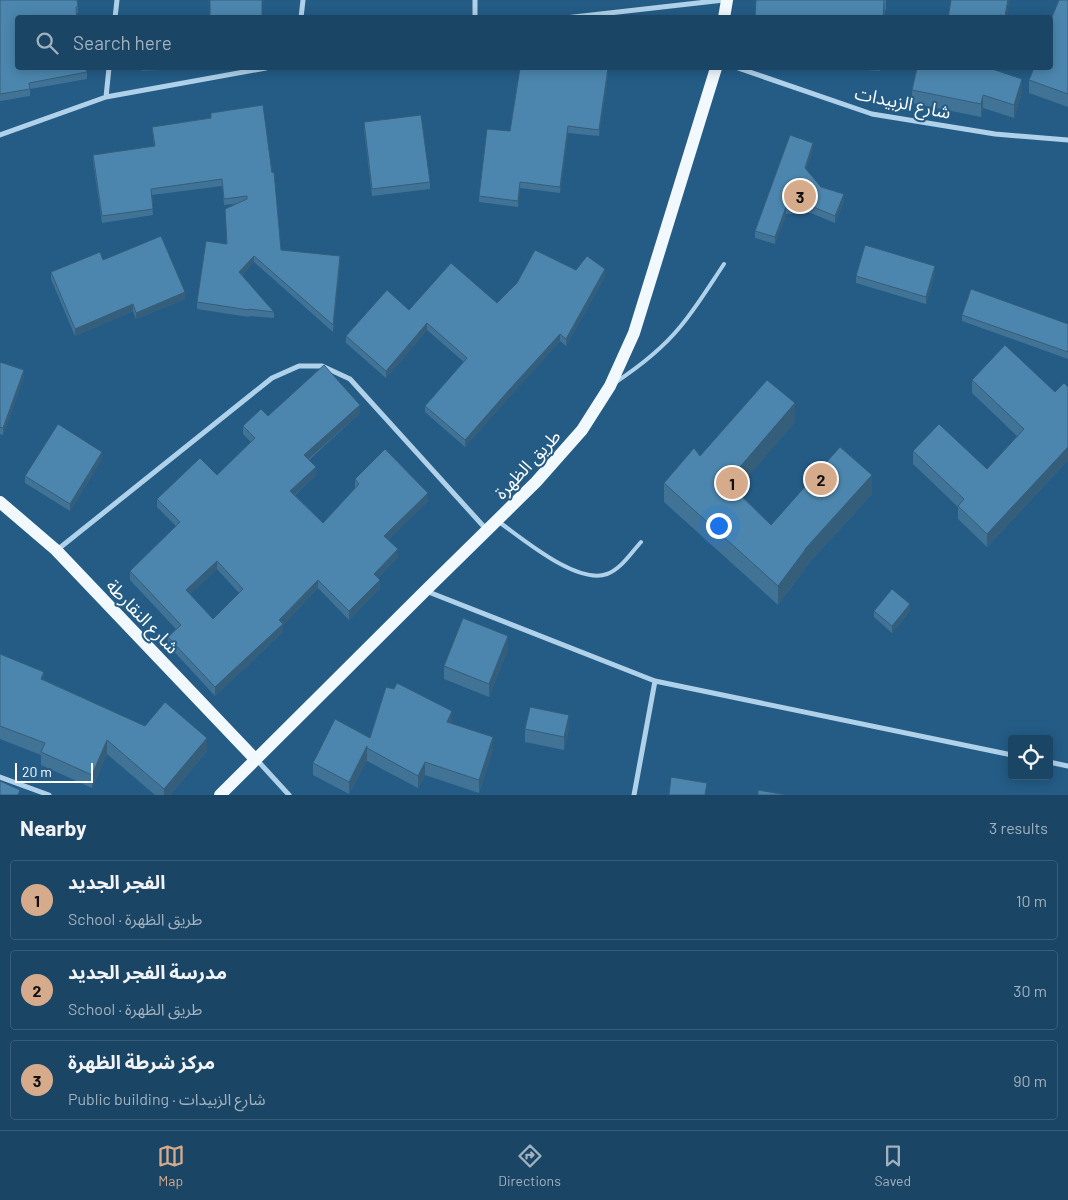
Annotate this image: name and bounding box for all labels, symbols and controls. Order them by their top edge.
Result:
search box [15,15,1053,70]
icon: search [33,29,61,57]
text: Search here [73,31,172,54]
street label: شارع الزبيدات [852,81,953,127]
pin: 3 [784,177,816,215]
street label: طريق الظهرة [489,425,565,504]
pin: 2 [805,460,837,498]
pin: 1 [716,464,748,502]
your location [706,513,732,539]
street label: شارع النقارطة [99,574,184,661]
map controls [1008,735,1053,780]
button: locate [1008,735,1053,780]
scale bar [15,760,92,783]
text: 20 m [22,763,52,780]
text: Nearby [20,815,86,840]
text: 3 results [989,818,1048,837]
text: الفجر الجديد [68,870,165,893]
text: 1 [34,891,40,910]
text: 10 m [1016,891,1047,910]
text: School · طريق الظهرة [68,909,202,928]
text: مدرسة الفجر الجديد [68,960,227,983]
text: 2 [33,981,41,1000]
text: 30 m [1013,981,1047,1000]
text: School · طريق الظهرة [68,999,202,1018]
text: مركز شرطة الظهرة [68,1050,215,1073]
text: 3 [33,1071,41,1090]
text: 90 m [1013,1071,1047,1090]
text: Public building · شارع الزبيدات [68,1089,266,1108]
tab: Map [157,1142,185,1189]
tab: Directions [498,1142,561,1189]
tab: Saved [874,1142,911,1189]

